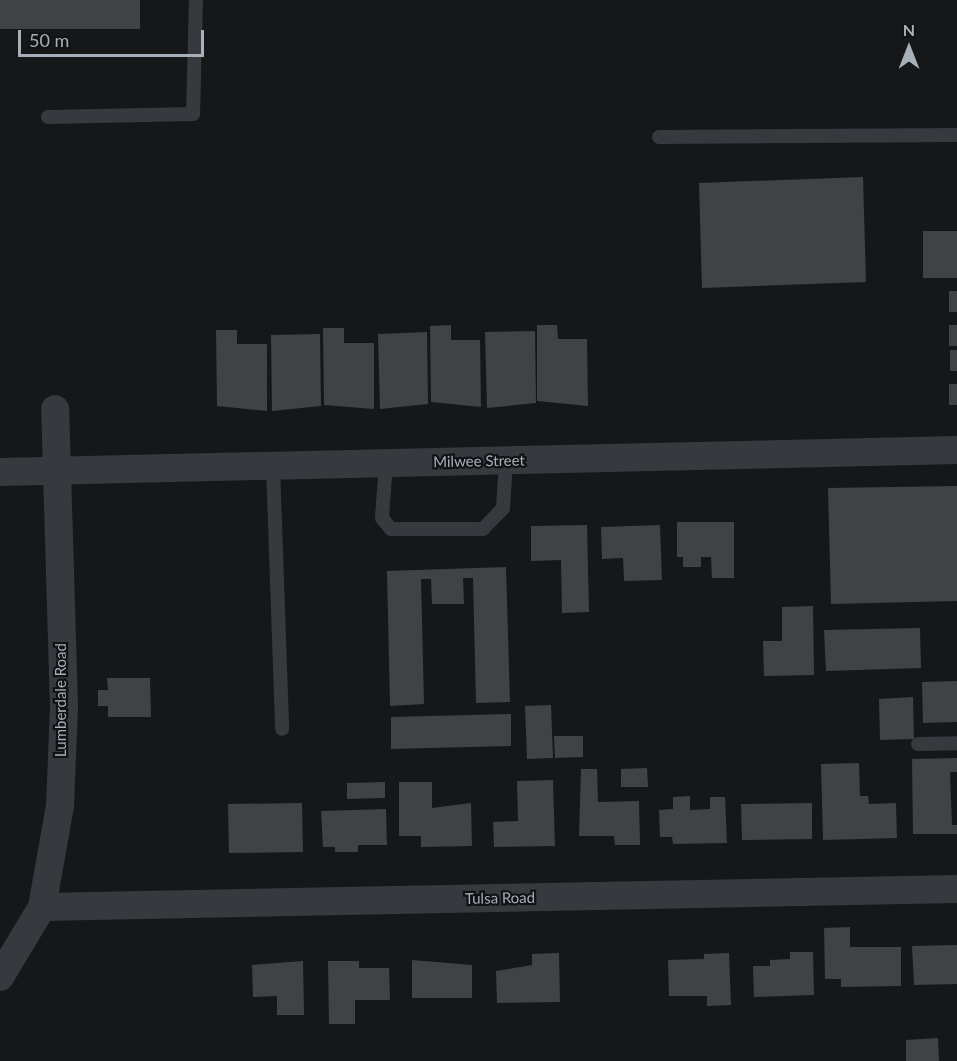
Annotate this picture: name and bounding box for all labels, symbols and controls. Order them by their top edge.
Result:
scale bar [21,18,207,56]
north arrow [879,18,939,78]
text: N [903,20,915,39]
text: 50 m [29,29,69,51]
street label: Milwee Street [433,451,525,471]
street label: Lumberdale Road [52,643,70,757]
street label: Tulsa Road [465,888,535,908]

